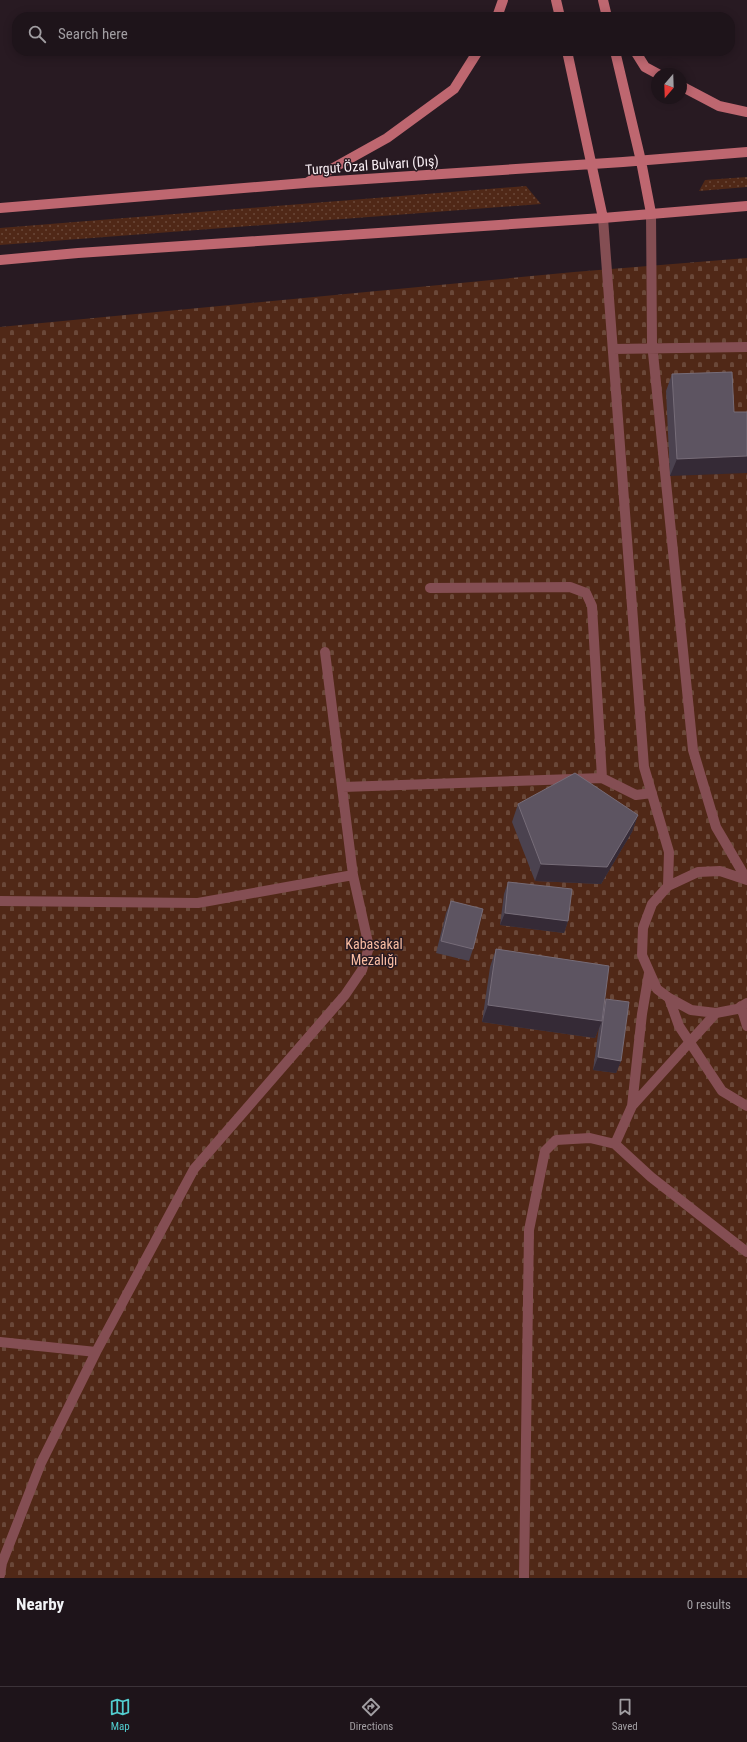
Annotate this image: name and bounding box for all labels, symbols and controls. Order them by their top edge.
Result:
search box [12,12,735,56]
icon: search [26,23,48,45]
text: Search here [58,25,128,43]
north arrow [651,68,687,104]
street label: Turgut Özal Bulvarı (Dış) [305,152,439,179]
park label: Kabasakal Mezalığı [345,936,403,968]
text: Nearby [16,1594,64,1614]
text: 0 results [687,1597,731,1612]
tab: Map [109,1696,131,1733]
tab: Directions [349,1696,393,1733]
tab: Saved [612,1696,638,1733]

